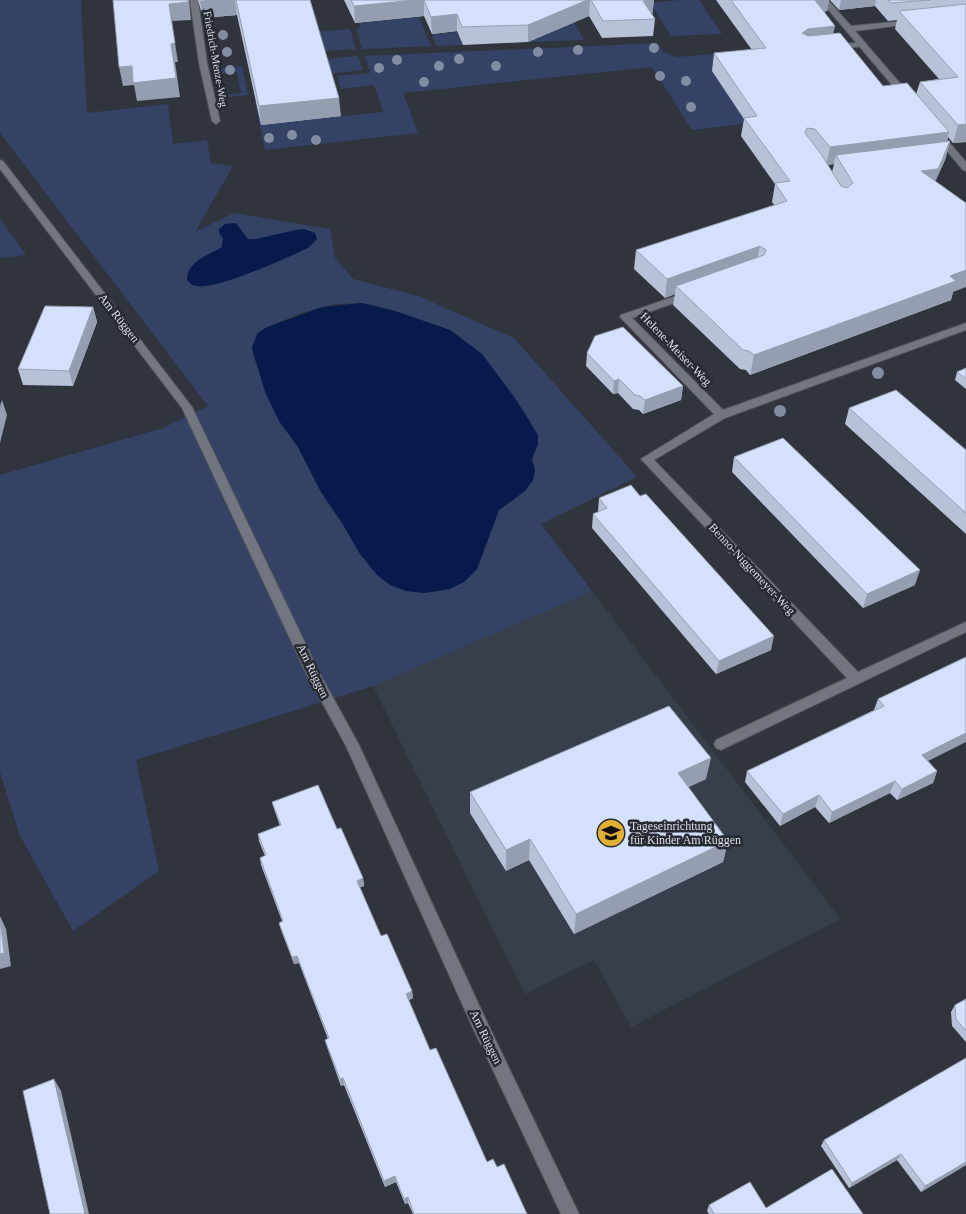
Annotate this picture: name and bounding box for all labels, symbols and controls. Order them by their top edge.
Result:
street label: Friedrich-Menze-Weg [202,10,230,109]
street label: Am Rüggen [96,291,142,345]
street label: Helene-Meiser-Weg [637,309,715,389]
street label: Benno-Niggemeyer-Weg [706,520,798,618]
street label: Am Rüggen [294,642,332,700]
school or university icon: Tageseinrichtung für Kinder Am Rüggen [596,818,626,848]
place label: Tageseinrichtung für Kinder Am Rüggen [630,819,741,847]
street label: Am Rüggen [467,1008,505,1066]

